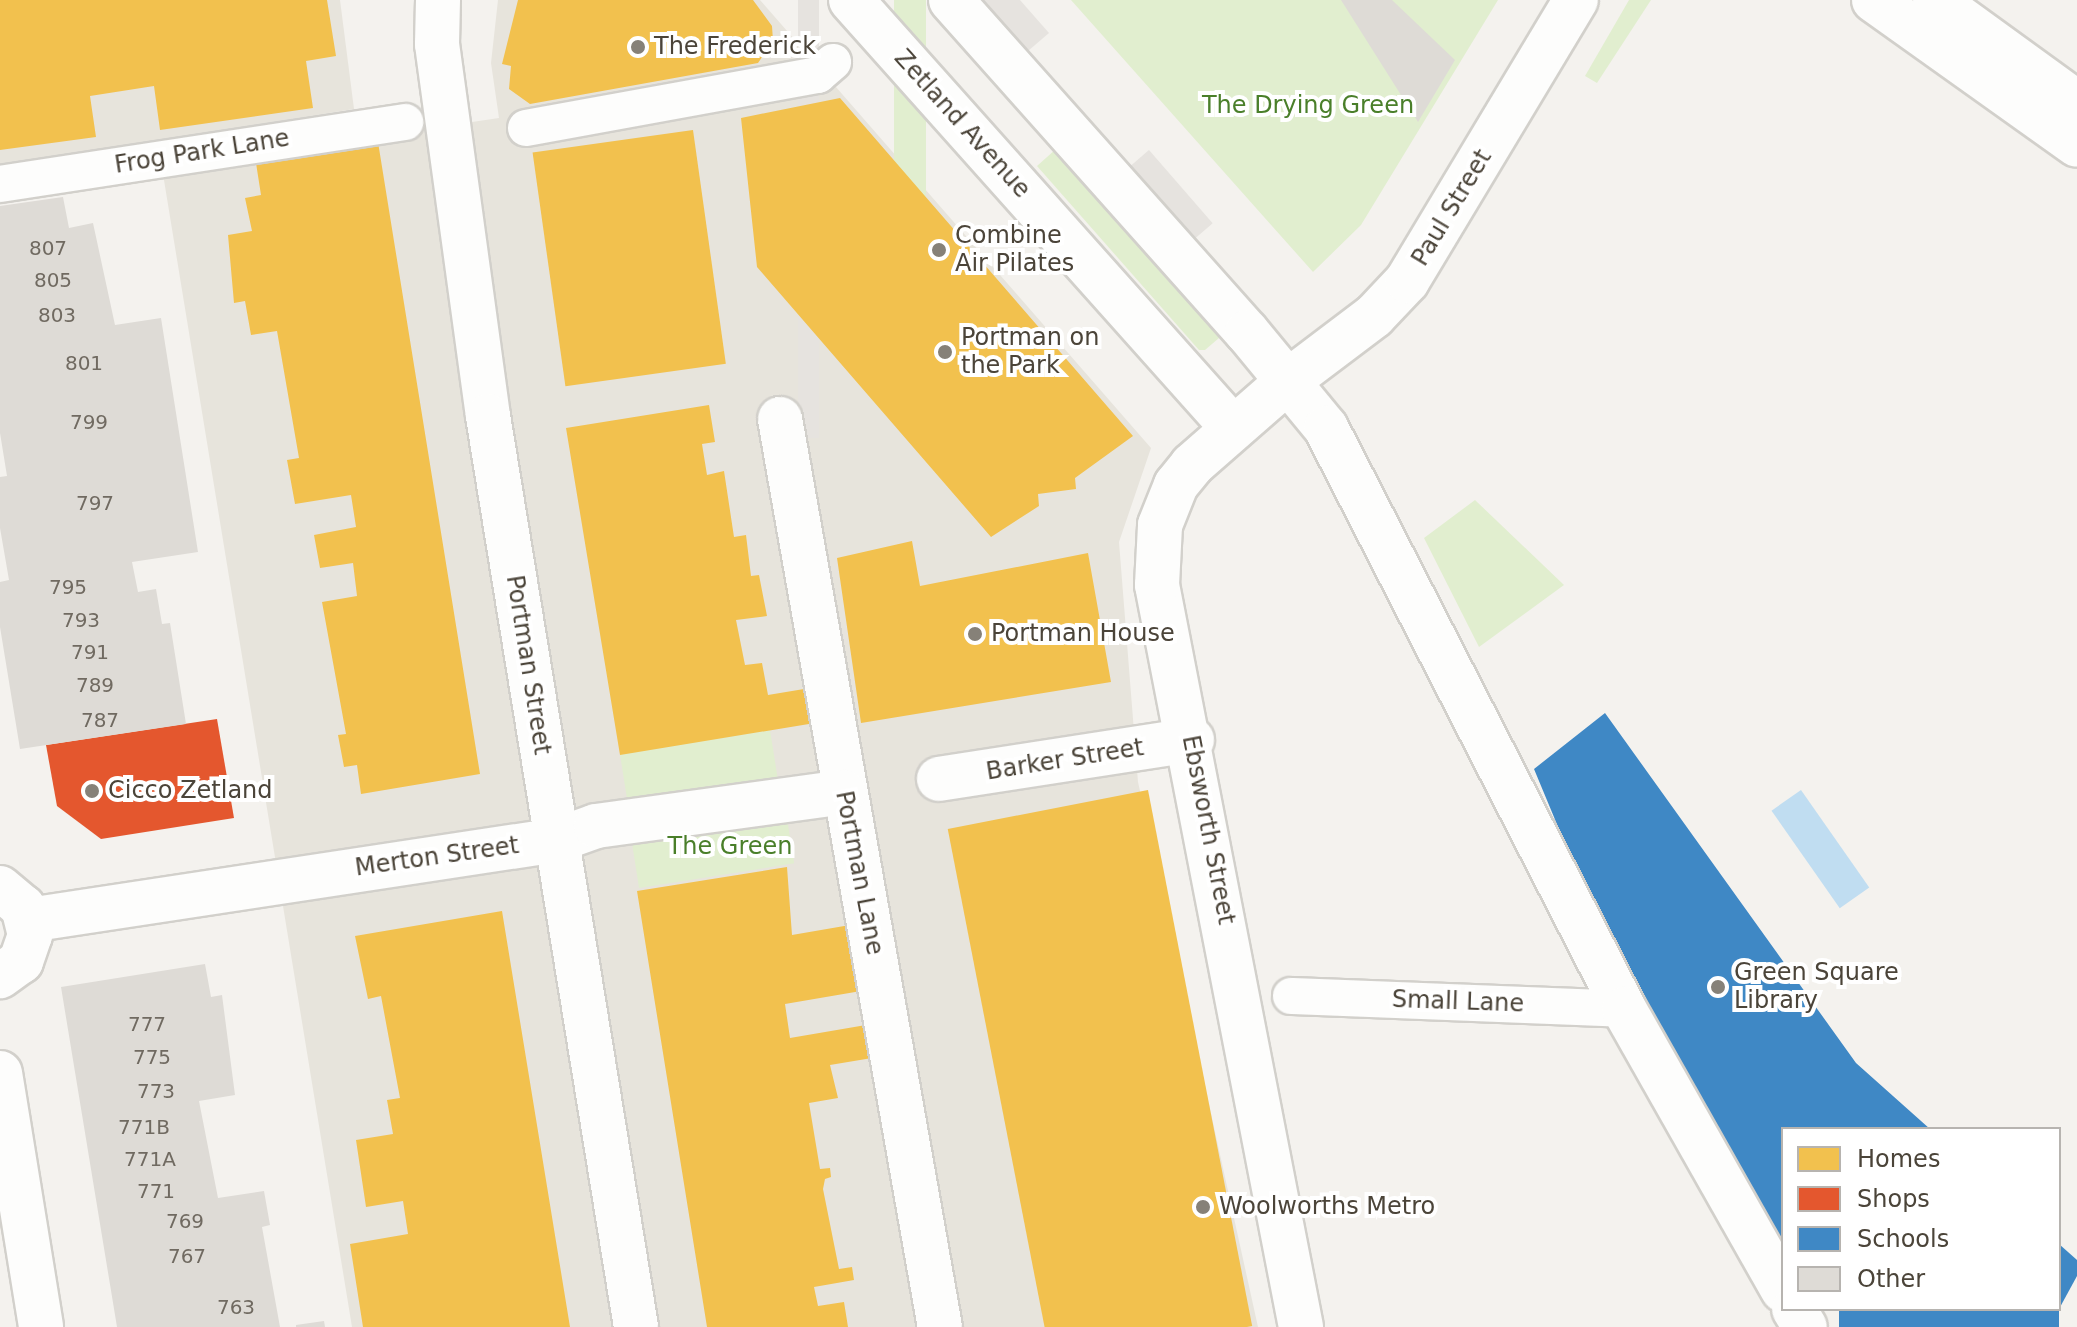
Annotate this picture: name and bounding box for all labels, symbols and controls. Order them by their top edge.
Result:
place label: The Frederick [654,33,816,61]
marker: The Frederick [629,38,647,56]
street label: Zetland Avenue [888,44,1036,204]
park label: The Drying Green [1202,92,1414,120]
street label: Frog Park Lane [113,124,291,180]
street label: Paul Street [1406,145,1498,271]
place label: Combine Air Pilates [955,222,1074,278]
house number: 807 [29,236,67,260]
marker: Combine Air Pilates [930,241,948,259]
house number: 805 [34,268,72,292]
house number: 803 [38,303,76,327]
place label: Portman on the Park [961,324,1099,380]
marker: Portman on the Park [936,343,954,361]
house number: 801 [65,351,103,375]
house number: 799 [70,410,108,434]
house number: 797 [76,491,114,515]
street label: Portman Street [500,573,556,757]
house number: 795 [49,575,87,599]
house number: 793 [62,608,100,632]
place label: Portman House [991,620,1175,648]
marker: Portman House [966,625,984,643]
house number: 791 [71,640,109,664]
house number: 789 [76,673,114,697]
house number: 787 [81,708,119,732]
street label: Barker Street [984,733,1146,787]
street label: Ebsworth Street [1176,733,1240,927]
place label: Cicco Zetland [108,777,273,805]
marker: Cicco Zetland [83,782,101,800]
street label: Portman Lane [829,789,889,957]
street label: Merton Street [353,831,521,883]
park label: The Green [668,833,792,861]
place label: Green Square Library [1734,959,1899,1015]
marker: Green Square Library [1709,978,1727,996]
street label: Small Lane [1391,985,1525,1019]
house number: 777 [128,1012,166,1036]
house number: 775 [133,1045,171,1069]
house number: 773 [137,1079,175,1103]
house number: 771B [118,1115,170,1139]
legend [1781,1127,2061,1311]
text: Homes [1857,1145,1940,1173]
house number: 771A [124,1147,176,1171]
house number: 771 [137,1179,175,1203]
text: Shops [1857,1185,1930,1213]
place label: Woolworths Metro [1219,1193,1435,1221]
marker: Woolworths Metro [1194,1198,1212,1216]
house number: 769 [166,1209,204,1233]
text: Schools [1857,1225,1949,1253]
house number: 767 [168,1244,206,1268]
text: Other [1857,1265,1925,1293]
house number: 763 [217,1295,255,1319]

